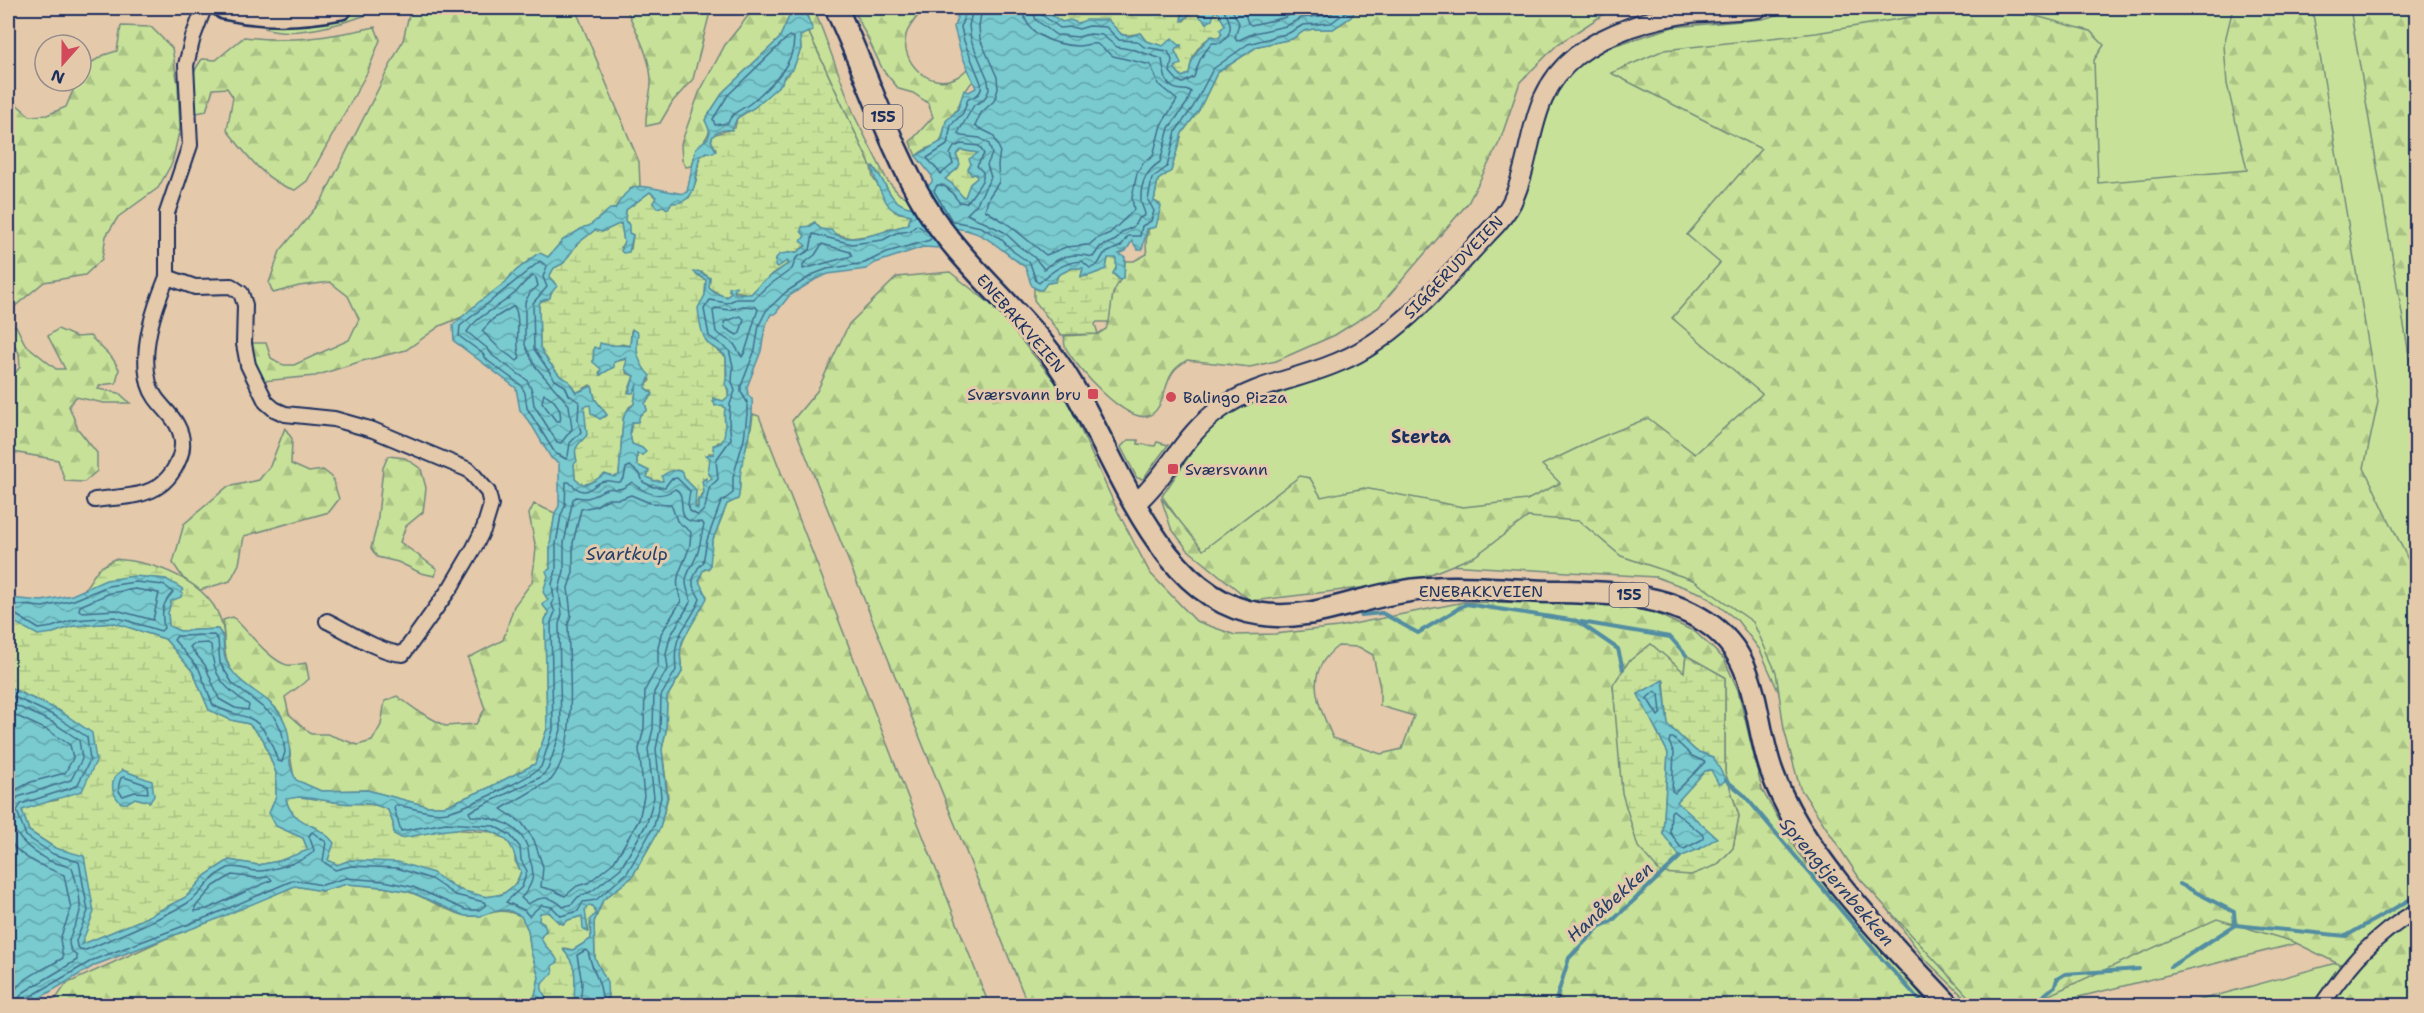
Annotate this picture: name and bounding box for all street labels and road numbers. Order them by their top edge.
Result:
road number: 155 [864,105,902,129]
street label: SIGGERUDVEIEN [1399,211,1508,323]
street label: ENEBAKKVEIEN [972,269,1069,377]
street label: ENEBAKKVEIEN [1419,581,1543,602]
road number: 155 [1610,583,1648,607]

